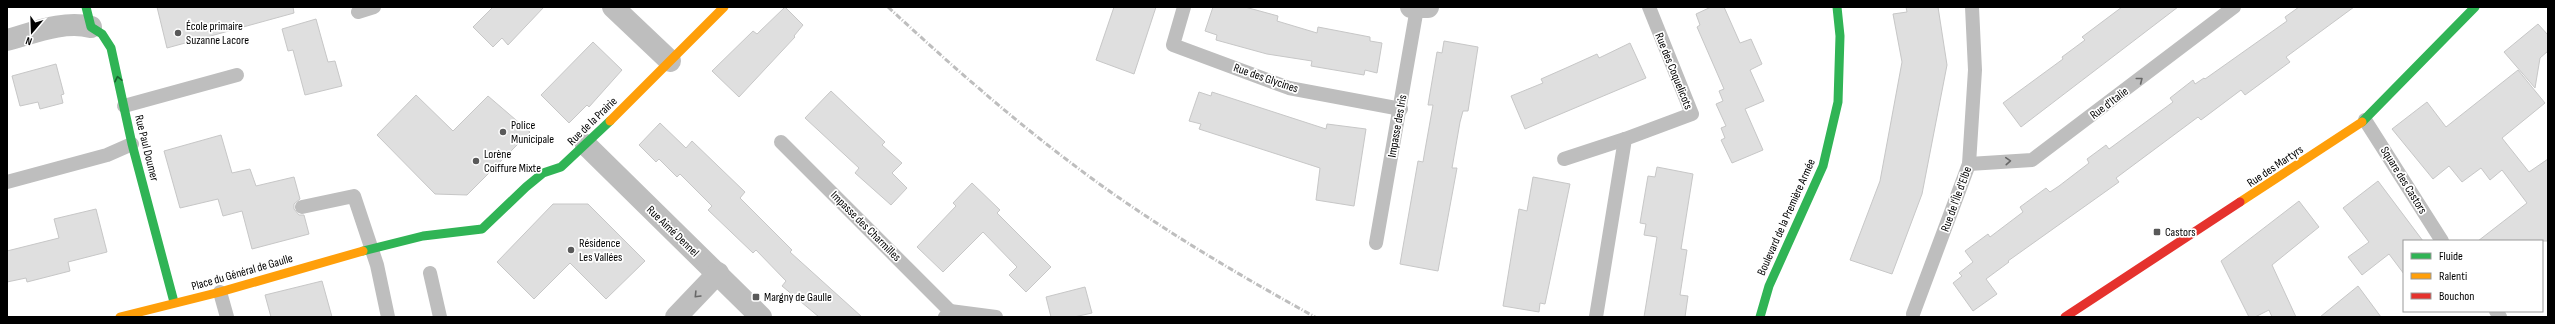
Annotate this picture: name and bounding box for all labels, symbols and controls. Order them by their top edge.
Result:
north arrow [12,12,52,52]
place label: École primaire Suzanne Lacore [186,19,249,48]
marker: École primaire Suzanne Lacore [173,28,183,38]
street label: Rue des Coquelicots [1651,31,1696,112]
text: N [24,34,34,48]
street label: Rue des Glycines [1232,60,1300,97]
one-way arrow [114,76,122,82]
one-way arrow [2135,78,2142,85]
street label: Rue d'Italie [2087,84,2132,123]
street label: Rue de la Prairie [564,94,621,149]
street label: Impasse des Iris [1385,94,1410,159]
street label: Rue Paul Doumer [131,113,162,183]
place label: Police Municipale [511,118,554,147]
marker: Police Municipale [498,127,508,137]
street label: Rue des Martyrs [2244,142,2306,191]
street label: Square des Castors [2377,144,2430,217]
place label: Lorène Coiffure Mixte [484,147,541,176]
marker: Lorène Coiffure Mixte [471,156,481,166]
street label: Boulevard de la Première Armée [1754,156,1819,278]
one-way arrow [2005,157,2011,166]
street label: Rue de l'Île d'Elbe [1938,164,1975,234]
street label: Impasse des Charmilles [827,188,904,265]
street label: Rue Aimé Dennel [643,203,702,260]
place label: Castors [2165,225,2196,240]
marker: Castors [2152,227,2162,237]
place label: Résidence Les Vallées [579,236,622,265]
legend [2403,240,2543,312]
marker: Résidence Les Vallées [566,245,576,255]
text: Fluide [2439,249,2463,264]
street label: Place du Général de Gaulle [190,251,295,294]
text: Ralenti [2439,269,2467,284]
text: Bouchon [2439,289,2474,304]
one-way arrow [694,290,702,298]
place label: Margny de Gaulle [764,290,832,305]
marker: Margny de Gaulle [751,292,761,302]

